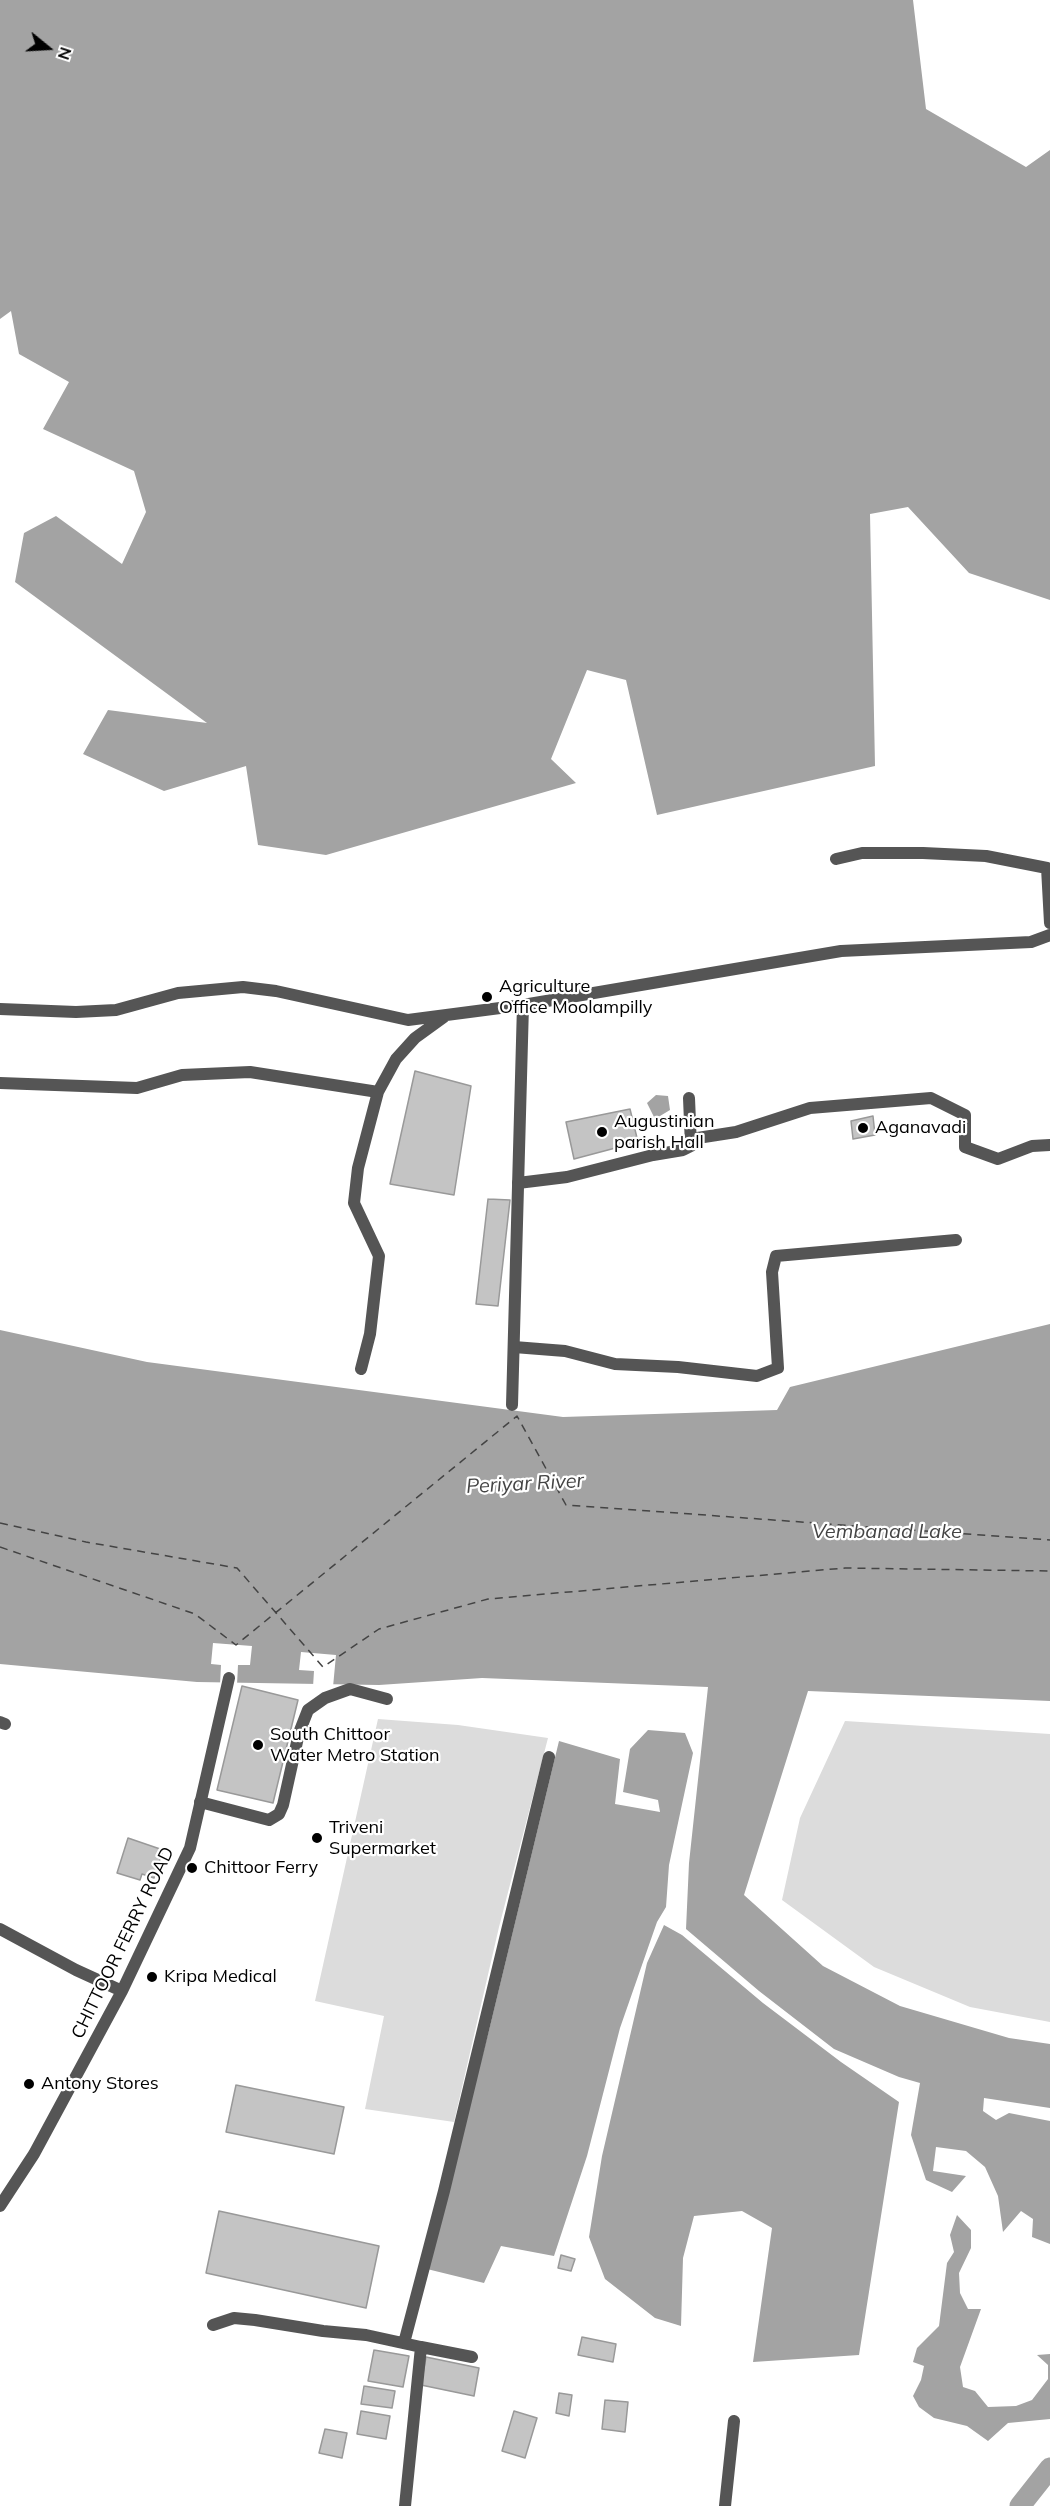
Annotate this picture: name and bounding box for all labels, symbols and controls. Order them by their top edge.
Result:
north arrow [18,18,78,78]
text: N [54,45,76,62]
place label: Agriculture Office Moolampilly [499,976,652,1018]
marker: Agriculture Office Moolampilly [480,990,494,1004]
place label: Augustinian parish Hall [614,1111,714,1154]
place label: Aganavadi [875,1117,966,1139]
marker: Aganavadi [856,1121,870,1135]
marker: Augustinian parish Hall [595,1125,609,1139]
water label: Periyar River [466,1469,584,1499]
water label: Vembanad Lake [812,1520,962,1544]
place label: South Chittoor Water Metro Station [270,1724,440,1766]
marker: South Chittoor Water Metro Station [251,1738,265,1752]
place label: Triveni Supermarket [329,1817,436,1860]
marker: Triveni Supermarket [310,1831,324,1845]
street label: CHITTOOR FERRY ROAD [67,1844,179,2042]
place label: Chittoor Ferry [204,1857,318,1879]
marker: Chittoor Ferry [185,1861,199,1875]
place label: Kripa Medical [164,1966,277,1988]
marker: Kripa Medical [145,1970,159,1984]
place label: Antony Stores [41,2073,159,2095]
marker: Antony Stores [22,2077,36,2091]

